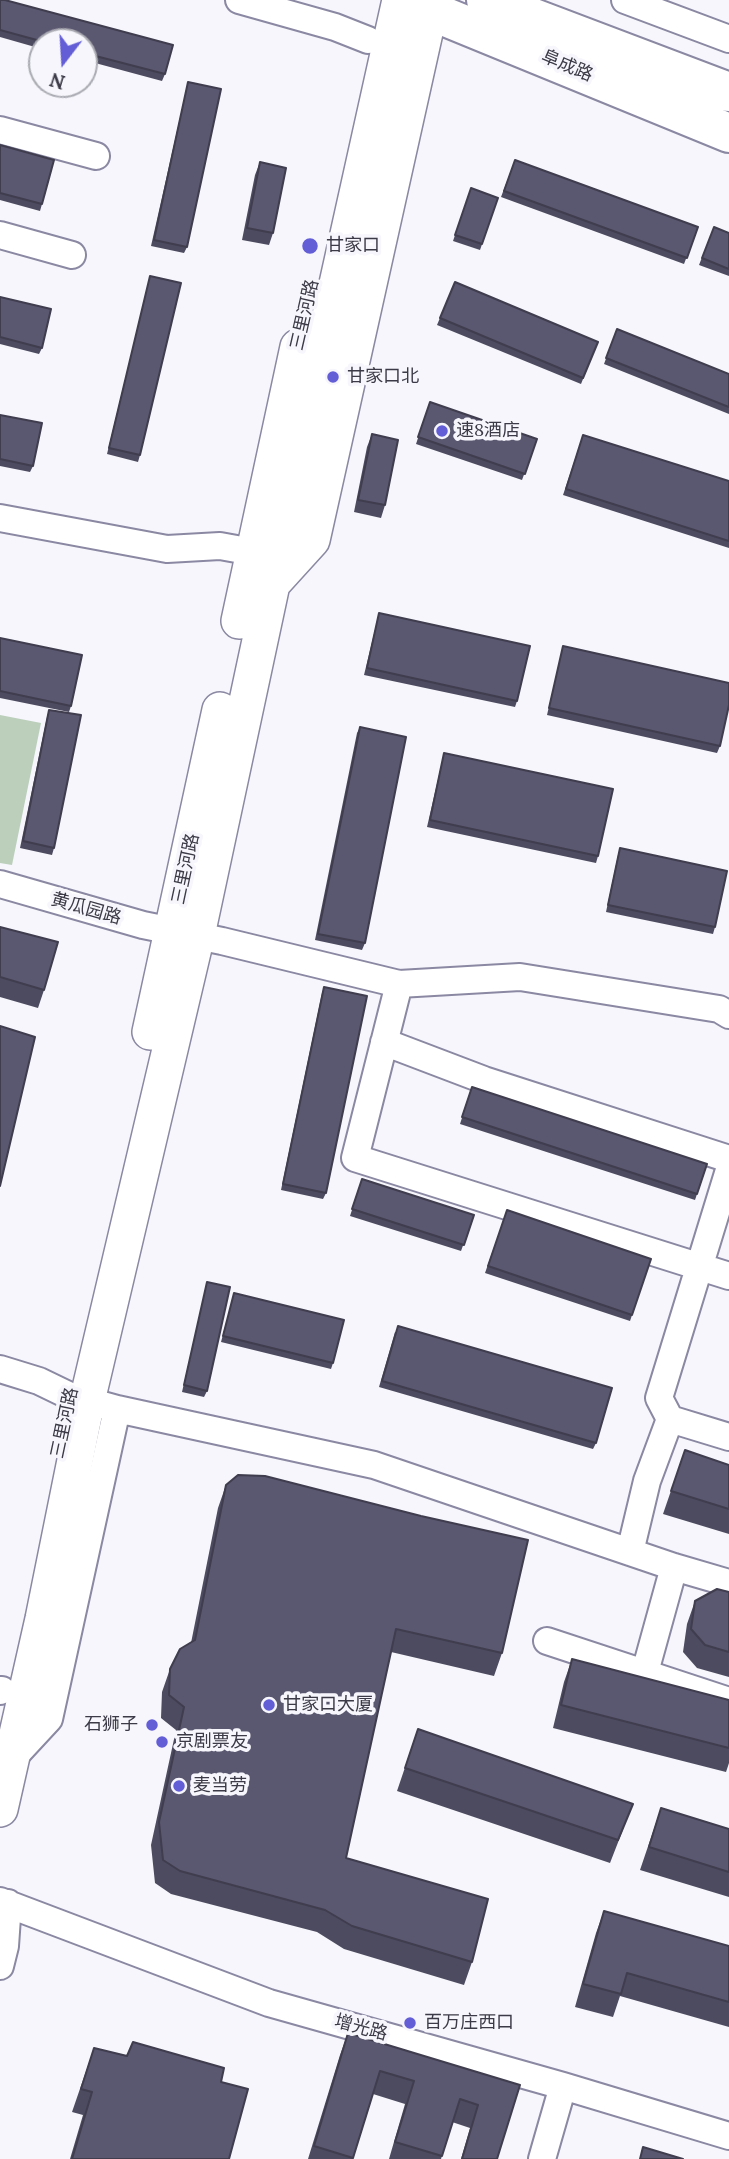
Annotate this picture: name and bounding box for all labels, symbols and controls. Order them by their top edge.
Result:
north arrow [28,28,98,98]
street label: 阜成路 [538,46,596,86]
text: N [47,68,68,95]
place label: 甘家口 [326,235,380,257]
marker: 甘家口 [300,236,320,256]
street label: 三里河路 [286,277,324,353]
place label: 甘家口北 [347,366,419,388]
marker: 甘家口北 [325,369,341,385]
place label: 速8酒店 [456,420,520,442]
marker: 速8酒店 [434,423,450,439]
street label: 三里河路 [168,832,204,906]
street label: 黄瓜园路 [48,889,124,929]
street label: 三里河路 [47,1386,83,1460]
place label: 甘家口大厦 [283,1694,373,1716]
marker: 甘家口大厦 [261,1697,277,1713]
place label: 石狮子 [84,1714,138,1736]
marker: 石狮子 [144,1717,160,1733]
place label: 京剧票友 [176,1731,248,1753]
marker: 京剧票友 [154,1734,170,1750]
place label: 麦当劳 [193,1775,247,1797]
marker: 麦当劳 [171,1778,187,1794]
street label: 增光路 [332,2011,390,2045]
place label: 百万庄西口 [424,2012,514,2034]
marker: 百万庄西口 [402,2015,418,2031]

